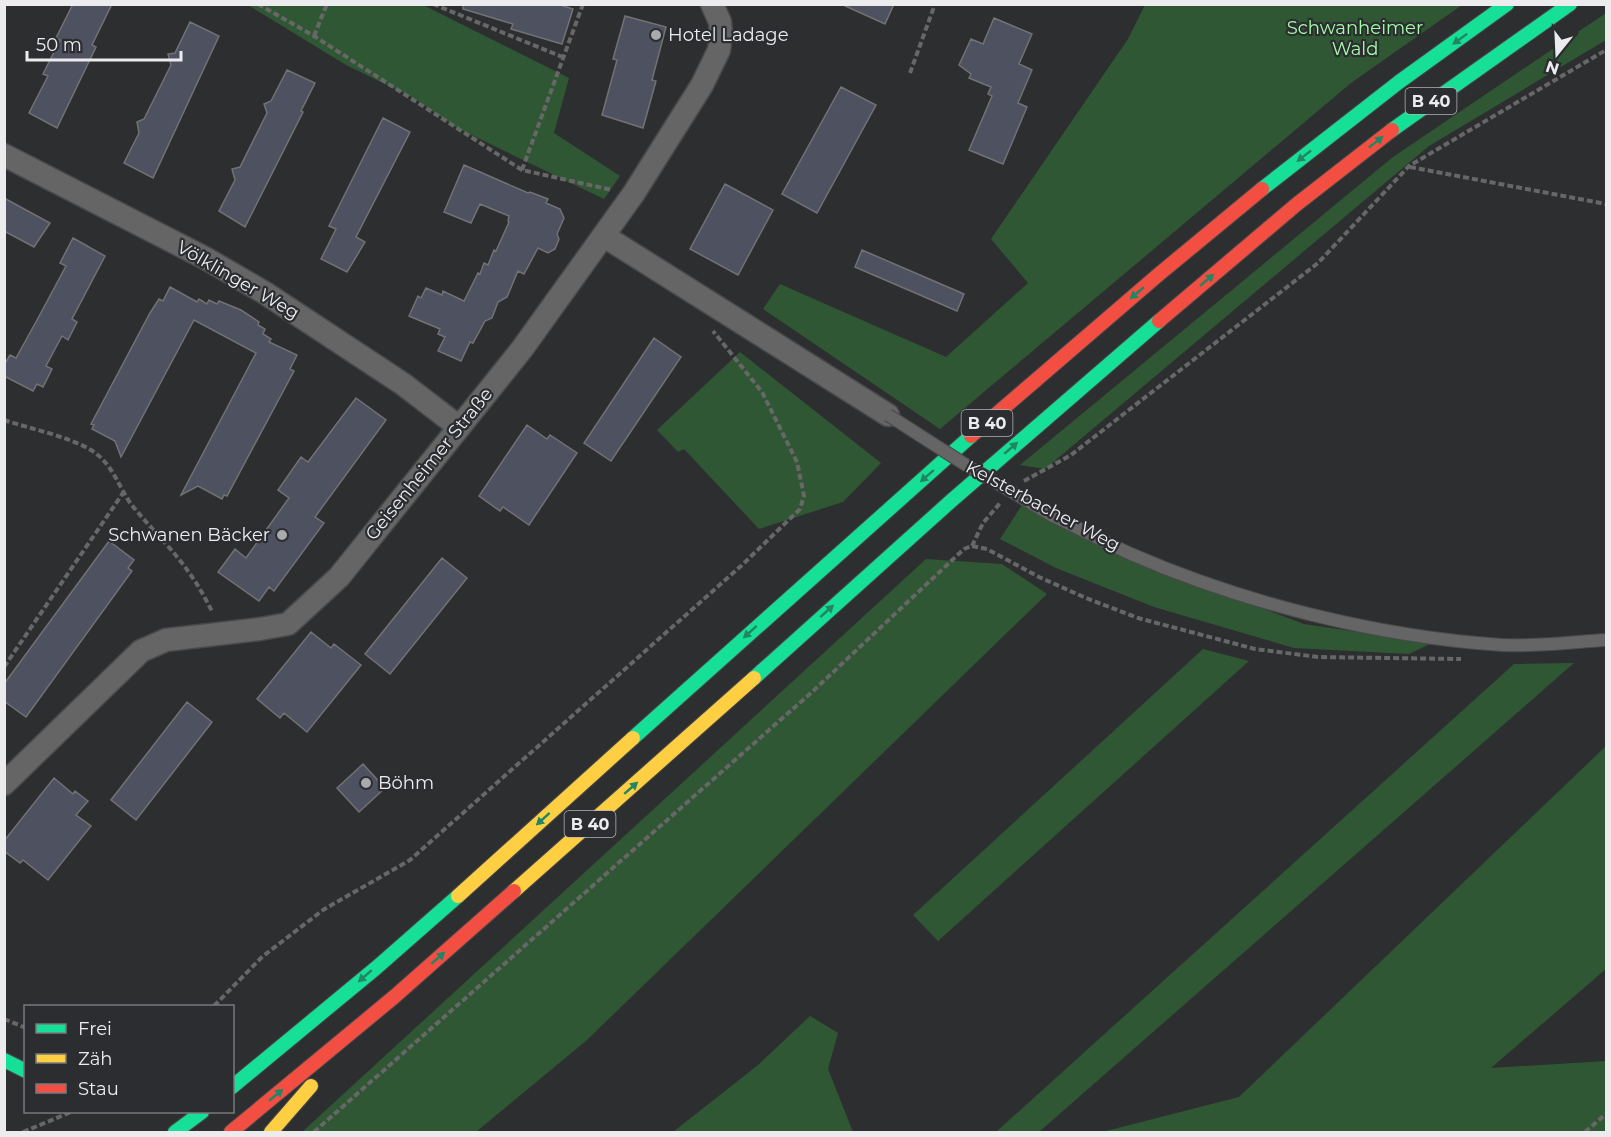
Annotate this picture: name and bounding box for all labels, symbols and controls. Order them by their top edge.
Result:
park label: Schwanheimer Wald [1287,17,1423,60]
scale bar [27,24,182,62]
place label: Hotel Ladage [668,24,789,46]
north arrow [1527,24,1587,84]
marker: Hotel Ladage [649,28,663,42]
one-way arrow [1452,32,1467,44]
text: 50 m [36,34,82,56]
text: N [1543,57,1562,79]
road number: B 40 [1406,88,1456,114]
one-way arrow [1369,137,1384,149]
one-way arrow [1296,150,1312,162]
street label: Völklinger Weg [173,236,303,324]
one-way arrow [1199,275,1214,287]
one-way arrow [1129,287,1145,300]
street label: Geisenheimer Straße [361,383,497,545]
road number: B 40 [962,410,1012,436]
one-way arrow [1003,442,1019,455]
street label: Kelsterbacher Weg [962,456,1124,556]
one-way arrow [920,469,935,482]
place label: Schwanen Bäcker [108,524,270,546]
marker: Schwanen Bäcker [275,528,289,542]
one-way arrow [819,605,834,618]
one-way arrow [743,625,758,638]
place label: Böhm [378,772,434,794]
marker: Böhm [359,776,373,790]
one-way arrow [624,781,639,795]
road number: B 40 [564,811,616,837]
one-way arrow [536,812,551,825]
one-way arrow [430,952,445,965]
one-way arrow [358,969,373,982]
legend [24,1005,234,1113]
text: Frei [78,1018,112,1040]
text: Zäh [78,1048,113,1070]
text: Stau [78,1078,119,1100]
one-way arrow [268,1089,283,1102]

